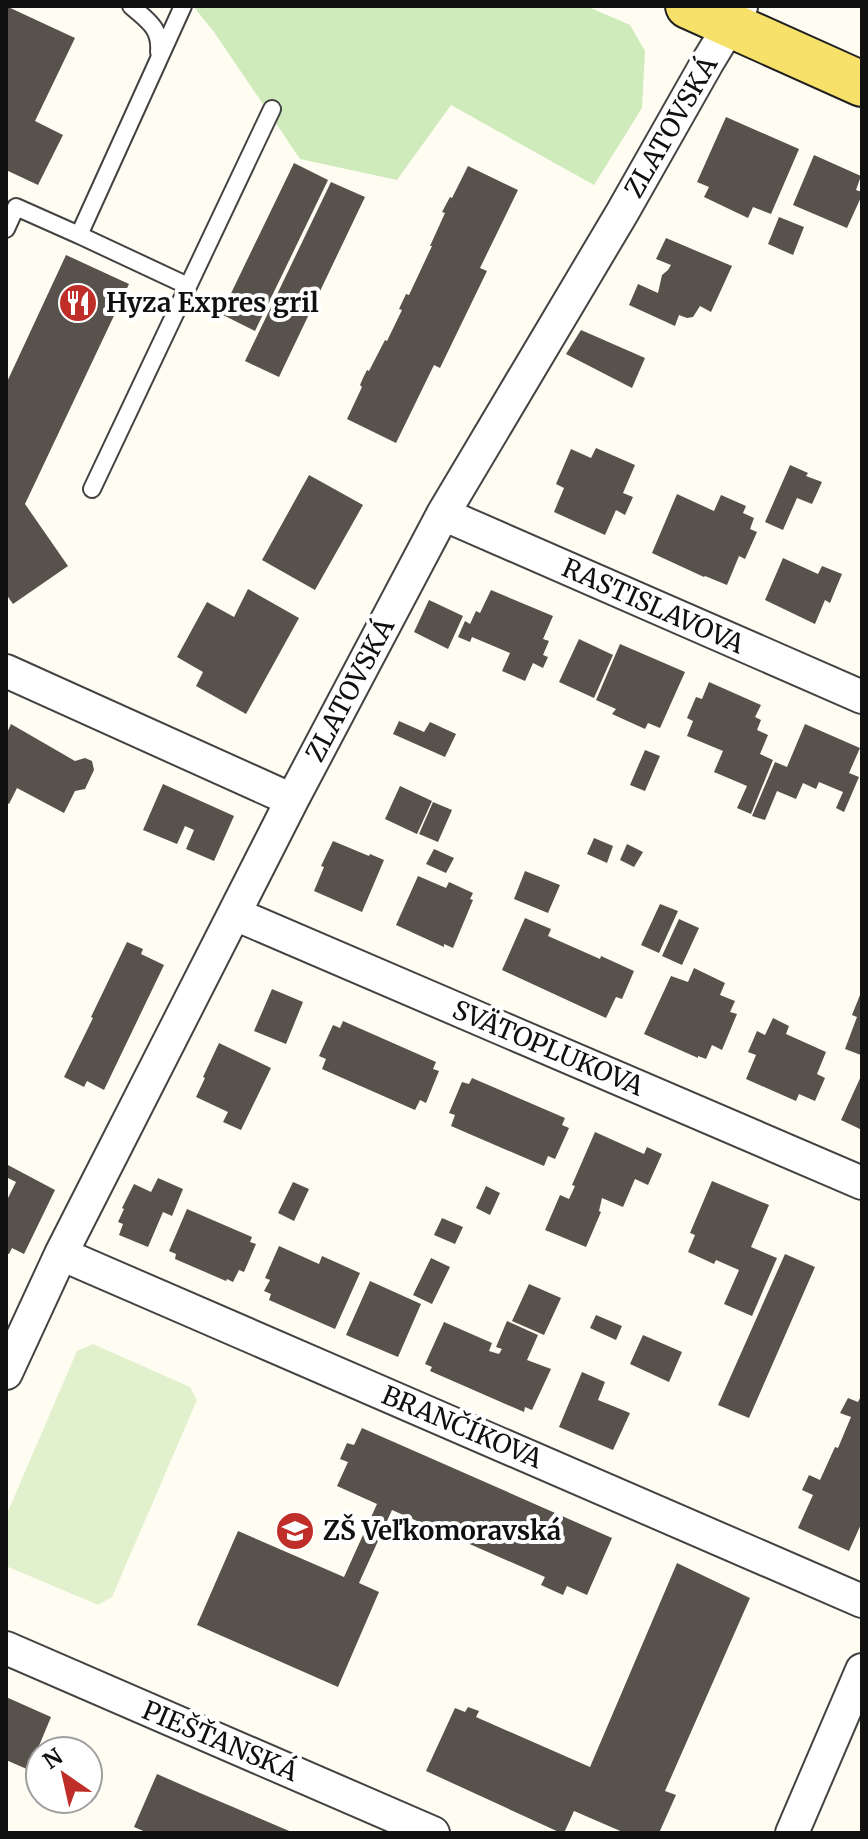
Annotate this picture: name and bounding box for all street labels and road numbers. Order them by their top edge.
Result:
street label: ZLATOVSKÁ [616,49,725,203]
street label: RASTISLAVOVA [557,551,750,661]
street label: ZLATOVSKÁ [297,611,401,767]
street label: SVÄTOPLUKOVA [448,992,649,1103]
street label: BRANČÍKOVA [377,1377,548,1475]
street label: PIEŠŤANSKÁ [137,1692,304,1788]

